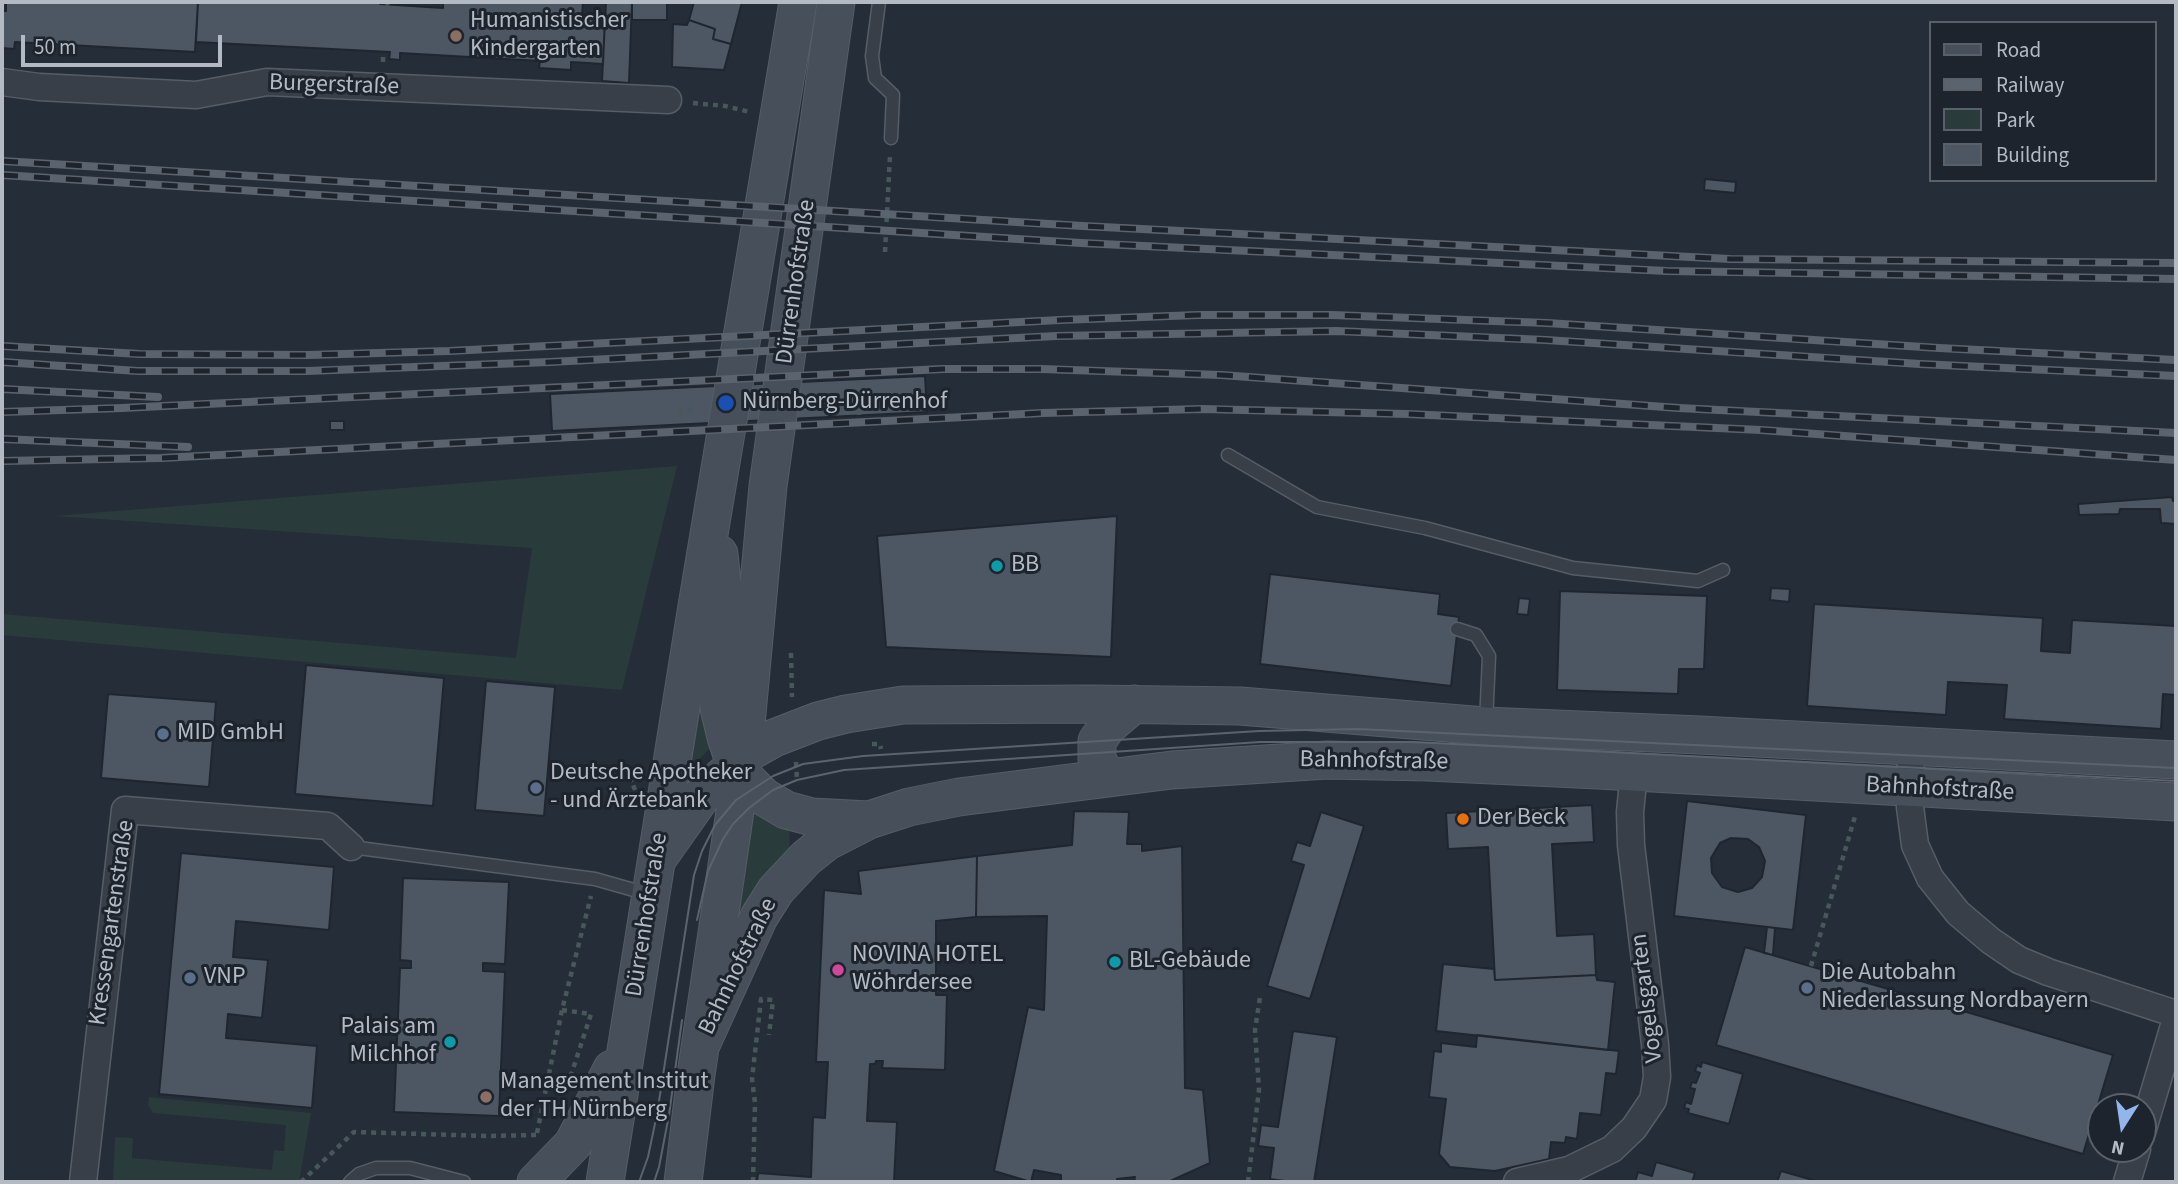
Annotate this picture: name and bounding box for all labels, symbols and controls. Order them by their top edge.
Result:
place label: Humanistischer Kindergarten [470,8,628,64]
scale bar [24,21,226,65]
legend [1930,21,2157,182]
marker: Humanistischer Kindergarten [448,28,464,44]
text: 50 m [34,32,76,62]
text: Road [1996,35,2041,65]
street label: Burgerstraße [268,69,400,103]
text: Railway [1996,70,2064,100]
text: Park [1996,105,2035,135]
text: Building [1996,140,2069,170]
street label: Dürrenhofstraße [771,198,823,366]
place label: Nürnberg-Dürrenhof [742,389,947,417]
marker: Nürnberg-Dürrenhof [716,393,736,413]
place label: BB [1011,552,1039,580]
marker: BB [989,558,1005,574]
place label: MID GmbH [177,720,284,748]
marker: MID GmbH [155,726,171,742]
street label: Bahnhofstraße [1299,746,1449,778]
place label: Deutsche Apotheker - und Ärztebank [550,760,752,816]
street label: Bahnhofstraße [1865,772,2015,808]
marker: Deutsche Apotheker - und Ärztebank [528,780,544,796]
place label: Der Beck [1477,805,1566,833]
marker: Der Beck [1455,811,1471,827]
street label: Kressengartenstraße [84,818,142,1028]
street label: Dürrenhofstraße [621,831,675,999]
street label: Bahnhofstraße [693,894,785,1040]
street label: Vogelsgarten [1626,932,1670,1064]
place label: NOVINA HOTEL Wöhrdersee [852,942,1003,998]
place label: BL-Gebäude [1129,948,1251,976]
marker: BL-Gebäude [1107,954,1123,970]
place label: Die Autobahn Niederlassung Nordbayern [1821,960,2089,1016]
marker: NOVINA HOTEL Wöhrdersee [830,962,846,978]
place label: VNP [204,964,245,992]
marker: VNP [182,970,198,986]
marker: Die Autobahn Niederlassung Nordbayern [1799,980,1815,996]
place label: Palais am Milchhof [340,1014,436,1070]
marker: Palais am Milchhof [442,1034,458,1050]
place label: Management Institut der TH Nürnberg [500,1069,709,1125]
marker: Management Institut der TH Nürnberg [478,1089,494,1105]
north arrow [2087,1093,2157,1163]
text: N [2109,1133,2127,1162]

